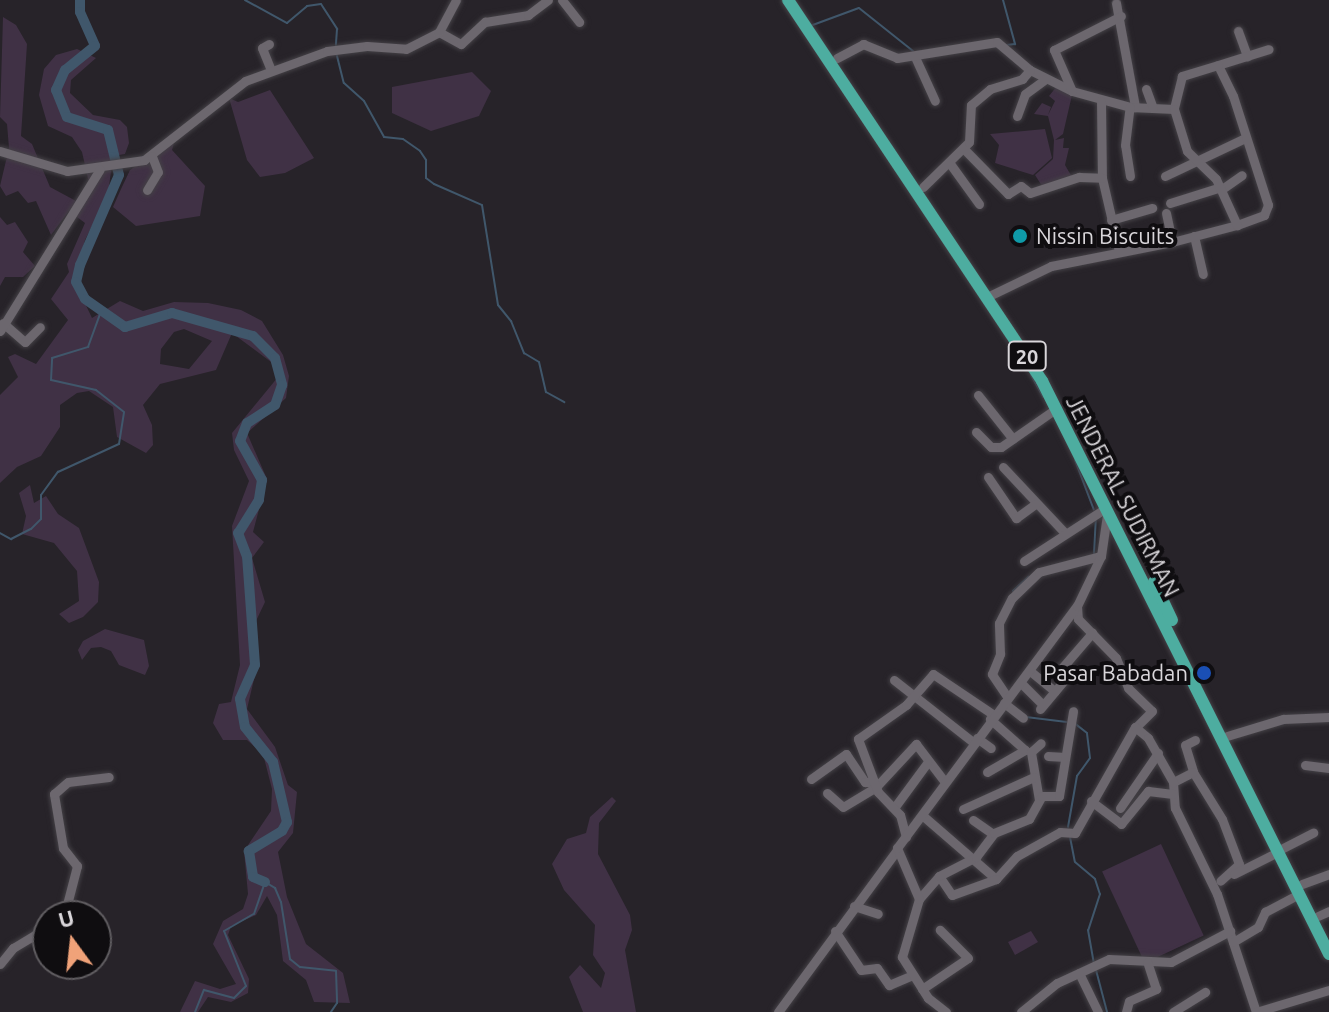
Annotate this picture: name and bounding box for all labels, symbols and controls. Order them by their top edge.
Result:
place label: Nissin Biscuits [1036,223,1174,249]
marker: Nissin Biscuits [1011,227,1029,245]
road number: 20 [1007,340,1047,372]
street label: JENDERAL SUDIRMAN [1061,391,1185,601]
place label: Pasar Babadan [1043,660,1188,686]
marker: Pasar Babadan [1195,664,1213,682]
north arrow [32,900,112,980]
text: U [55,904,77,932]

